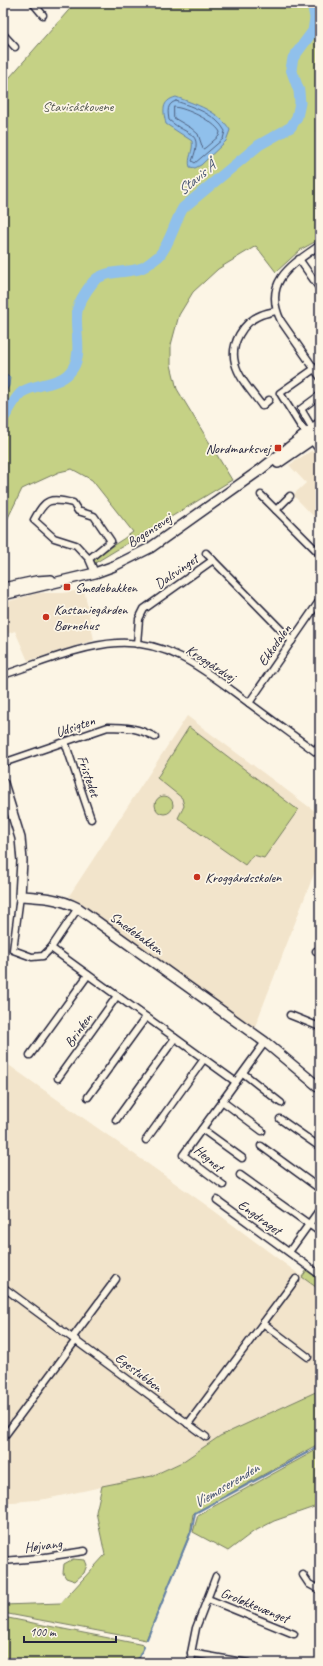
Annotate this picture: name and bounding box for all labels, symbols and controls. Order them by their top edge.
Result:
park label: Stavisåskovene [43,98,115,115]
water label: Stavis Å [174,154,223,200]
place label: Nordmarksvej [206,440,272,457]
marker: Nordmarksvej [273,443,283,453]
street label: Bogensevej [124,509,176,551]
street label: Dalsvinget [151,549,203,592]
place label: Smedebakken [75,579,138,596]
marker: Smedebakken [62,582,72,592]
place label: Kastaniegården Børnehus [54,601,128,634]
marker: Kastaniegården Børnehus [41,612,51,622]
street label: Ekkodalen [254,621,295,669]
street label: Kroggårdvej [183,641,240,687]
street label: Udsigten [53,712,98,741]
street label: Fristedet [74,753,104,800]
place label: Kroggårdsskolen [205,869,282,886]
marker: Kroggårdsskolen [192,872,202,882]
street label: Smedebakken [107,908,167,959]
street label: Brinken [61,1010,96,1050]
street label: Hegnet [191,1141,229,1177]
street label: Engdraget [235,1196,287,1240]
street label: Egestubben [112,1349,166,1396]
water label: Viemoserenden [190,1458,264,1512]
street label: Højvang [23,1535,64,1556]
street label: Groløkkevænget [218,1584,294,1628]
scale bar [24,1618,116,1644]
text: 100 m [30,1624,57,1640]

